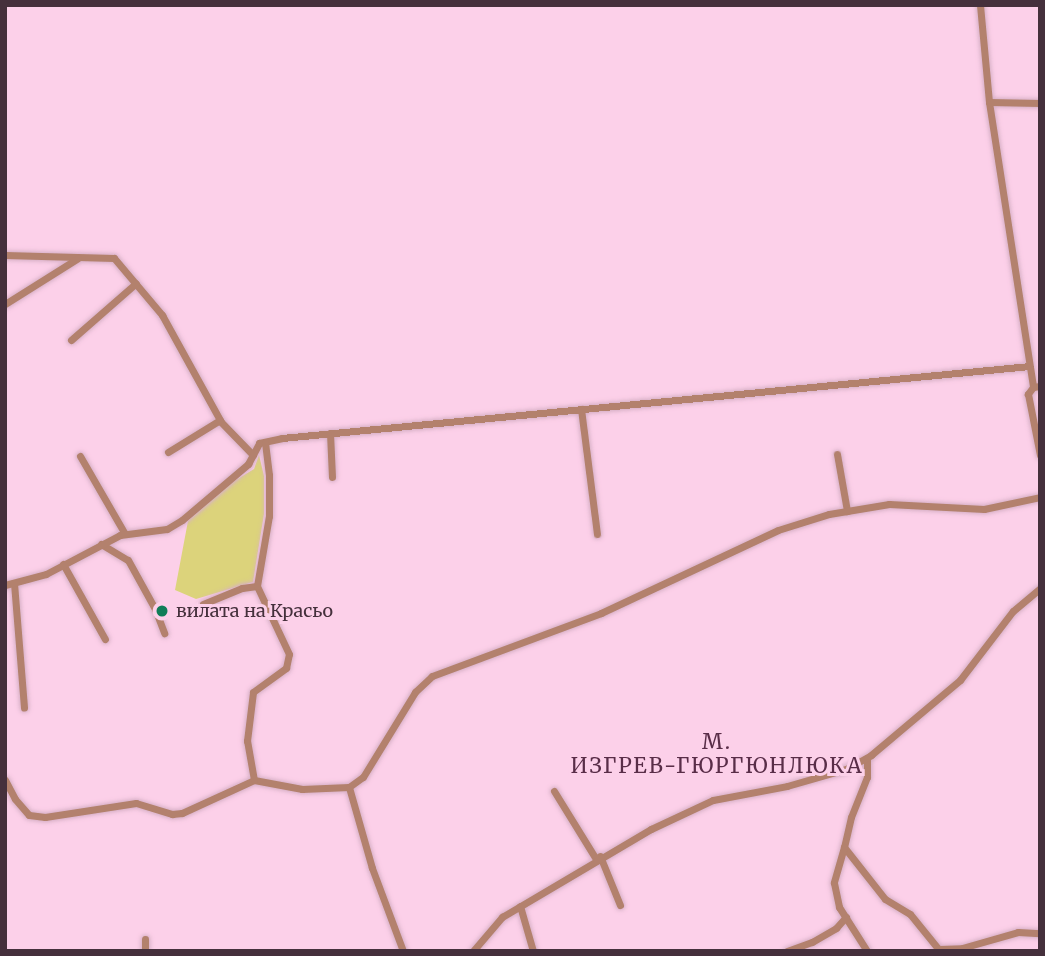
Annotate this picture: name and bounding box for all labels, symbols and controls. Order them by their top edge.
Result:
place label: вилата на Красьо [176,600,333,622]
marker: вилата на Красьо [154,603,170,619]
district label: М. ИЗГРЕВ-ГЮРГЮНЛЮКА [573,729,861,779]

